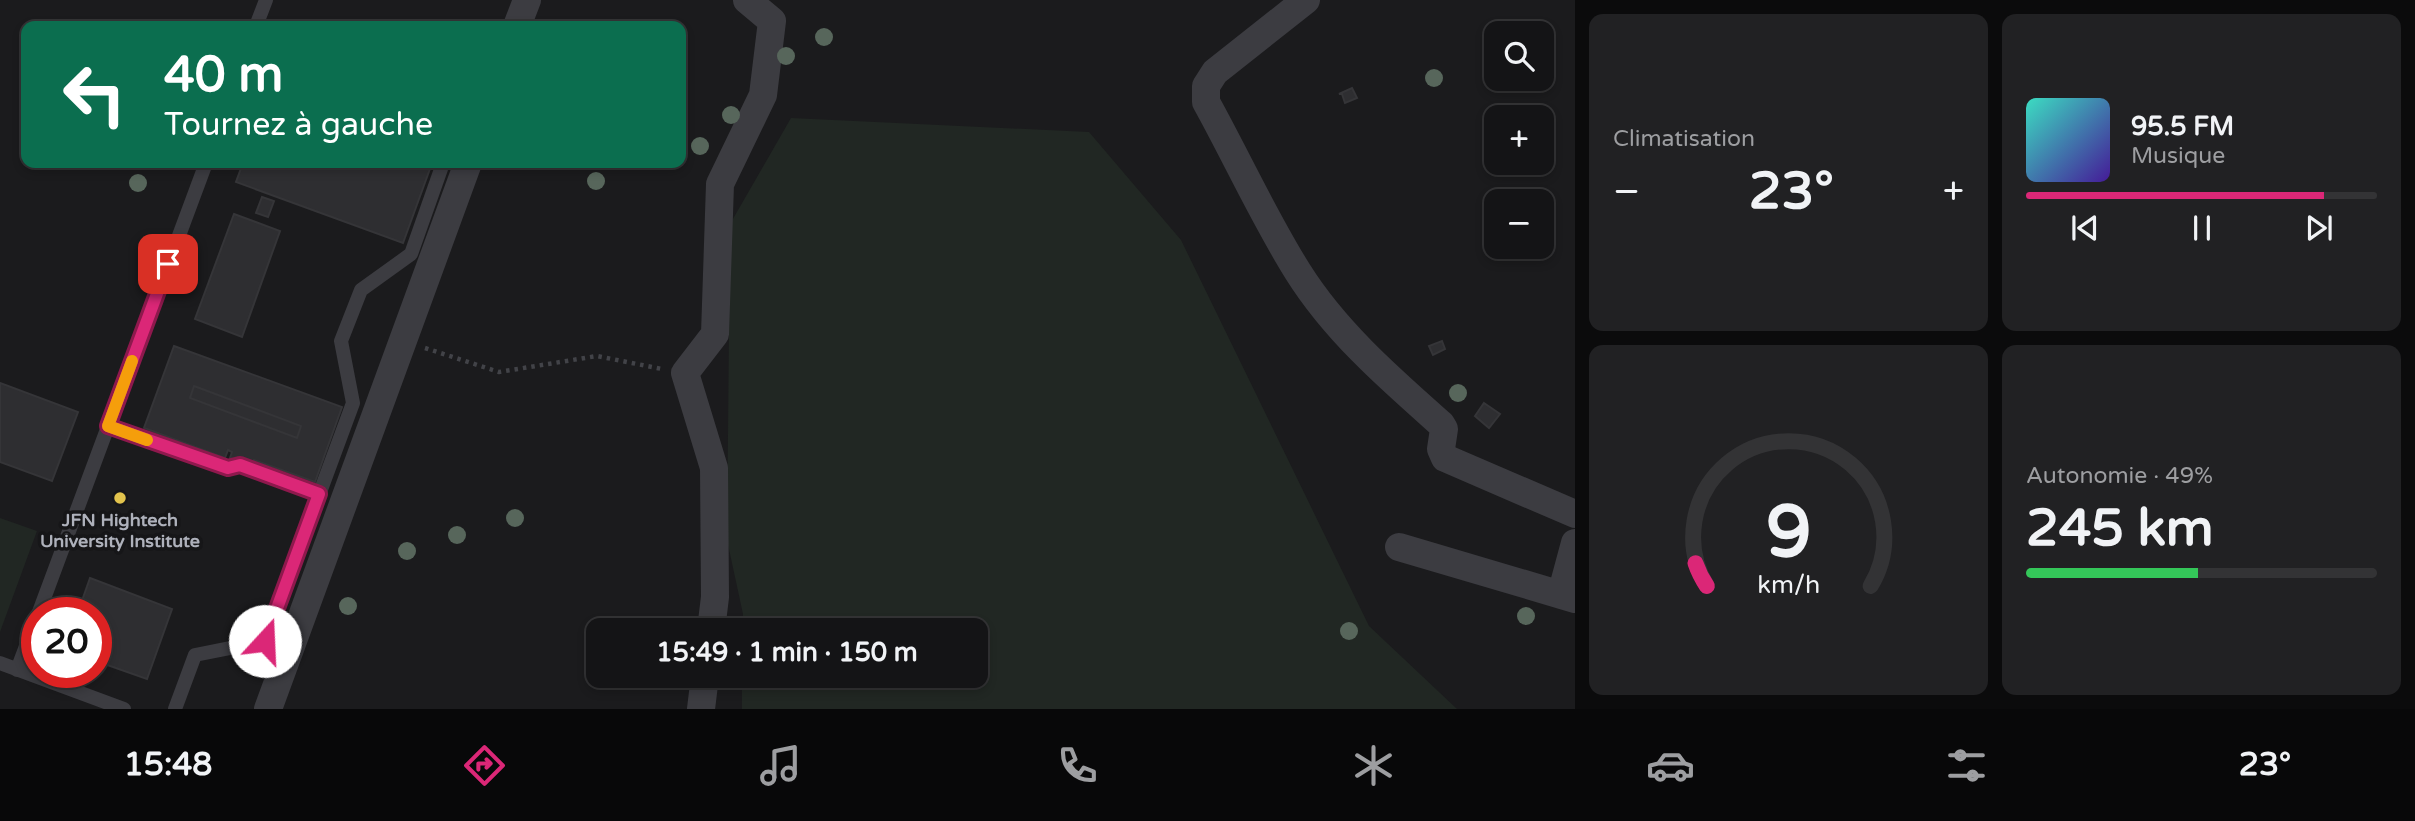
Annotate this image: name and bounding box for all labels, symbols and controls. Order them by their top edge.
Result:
map controls [1484,21,1554,259]
button: search [1484,21,1554,91]
text: 40 m [164,46,283,105]
icon: left [49,49,140,140]
button: + [1484,105,1554,175]
text: Tournez à gauche [164,106,433,144]
text: 95.5 FM [2131,111,2234,142]
text: Climatisation [1613,125,1755,153]
text: Musique [2131,142,2225,170]
text: 23° [1749,160,1834,223]
text: − [1613,169,1640,215]
text: + [1943,169,1964,215]
button: − [1484,189,1554,259]
icon: previous [2066,209,2104,247]
icon: pause [2183,209,2221,247]
icon: next [2300,209,2338,247]
pin [138,234,198,294]
icon: arrive [149,245,187,283]
text: Autonomie · 49% [2026,462,2213,490]
text: 9 [1766,489,1811,577]
marker: JFN Hightech University Institute [112,490,128,506]
text: 245 km [2026,497,2214,560]
place label: JFN Hightech University Institute [40,509,200,552]
text: km/h [1757,570,1820,600]
speed limit sign: 20 [21,597,112,688]
position arrow [228,604,302,678]
text: 15:49 · 1 min · 150 m [656,637,918,668]
icon: directions [460,741,509,790]
icon: music [756,741,805,790]
icon: phone [1053,741,1102,790]
icon: climate [1349,741,1398,790]
icon: car [1646,741,1695,790]
icon: filters [1942,741,1991,790]
text: 15:48 [124,746,212,784]
text: 23° [2239,746,2291,784]

